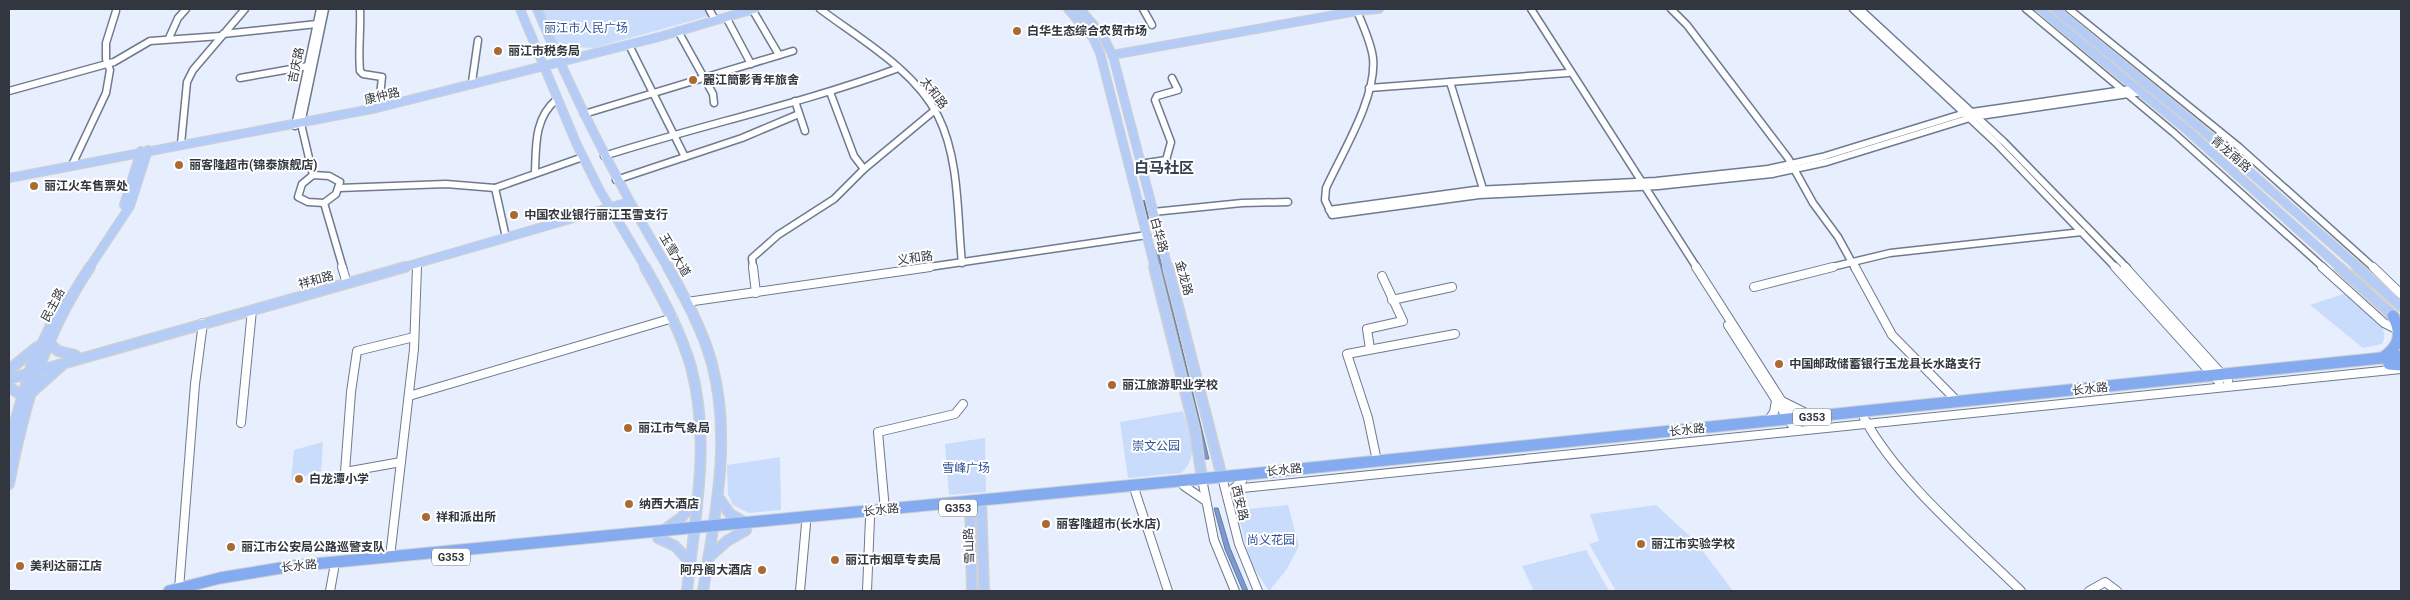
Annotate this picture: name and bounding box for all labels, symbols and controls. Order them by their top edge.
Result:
park label: 丽江市人民广场 [544,21,628,35]
place label: 白华生态综合农贸市场 [1027,24,1147,38]
marker: 白华生态综合农贸市场 [1011,25,1023,37]
place label: 丽江市税务局 [508,44,580,58]
marker: 丽江市税务局 [492,45,504,57]
street label: 吉庆路 [285,46,307,84]
place label: 麗江簡影青年旅舍 [703,73,799,87]
marker: 麗江簡影青年旅舍 [687,74,699,86]
street label: 太和路 [918,74,950,112]
street label: 康仲路 [363,85,401,107]
street label: 青龙南路 [2208,133,2254,175]
place label: 丽客隆超市(锦泰旗舰店) [189,158,317,172]
marker: 丽客隆超市(锦泰旗舰店) [173,159,185,171]
district label: 白马社区 [1134,159,1194,177]
place label: 丽江火车售票处 [44,179,128,193]
marker: 丽江火车售票处 [28,180,40,192]
place label: 中国农业银行丽江玉雪支行 [524,208,668,222]
marker: 中国农业银行丽江玉雪支行 [508,209,520,221]
street label: 白华路 [1148,216,1170,254]
street label: 玉雪大道 [657,231,693,279]
street label: 义和路 [896,249,934,267]
street label: 金龙路 [1173,259,1195,297]
street label: 祥和路 [297,269,335,291]
street label: 民主路 [38,286,68,324]
place label: 中国邮政储蓄银行玉龙县长水路支行 [1789,357,1981,371]
marker: 中国邮政储蓄银行玉龙县长水路支行 [1773,358,1785,370]
place label: 丽江旅游职业学校 [1122,378,1218,392]
marker: 丽江旅游职业学校 [1106,379,1118,391]
street label: 长水路 [2071,380,2109,398]
road number: G353 [1793,408,1831,426]
place label: 丽江市气象局 [638,421,710,435]
street label: 长水路 [1668,421,1706,439]
marker: 丽江市气象局 [622,422,634,434]
park label: 崇文公园 [1132,439,1180,453]
park label: 雪峰广场 [942,461,990,475]
street label: 长水路 [1265,461,1303,479]
place label: 白龙潭小学 [309,472,369,486]
marker: 白龙潭小学 [293,473,305,485]
street label: 西安路 [1229,484,1251,522]
place label: 纳西大酒店 [639,497,699,511]
marker: 纳西大酒店 [623,498,635,510]
road number: G353 [939,499,977,516]
street label: 长水路 [862,501,900,519]
place label: 祥和派出所 [436,510,496,524]
marker: 祥和派出所 [420,511,432,523]
place label: 丽客隆超市(长水店) [1056,517,1160,531]
marker: 丽客隆超市(长水店) [1040,518,1052,530]
street label: 雪山路 [961,528,977,564]
park label: 尚义花园 [1247,533,1295,547]
place label: 丽江市实验学校 [1651,537,1735,551]
marker: 丽江市实验学校 [1635,538,1647,550]
place label: 丽江市公安局公路巡警支队 [241,540,385,554]
marker: 丽江市公安局公路巡警支队 [225,541,237,553]
road number: G353 [432,548,470,566]
place label: 丽江市烟草专卖局 [845,553,941,567]
marker: 丽江市烟草专卖局 [829,554,841,566]
street label: 长水路 [280,557,318,575]
place label: 美利达丽江店 [30,559,102,573]
marker: 美利达丽江店 [14,560,26,572]
place label: 阿丹阁大酒店 [680,563,752,577]
marker: 阿丹阁大酒店 [756,564,768,576]

